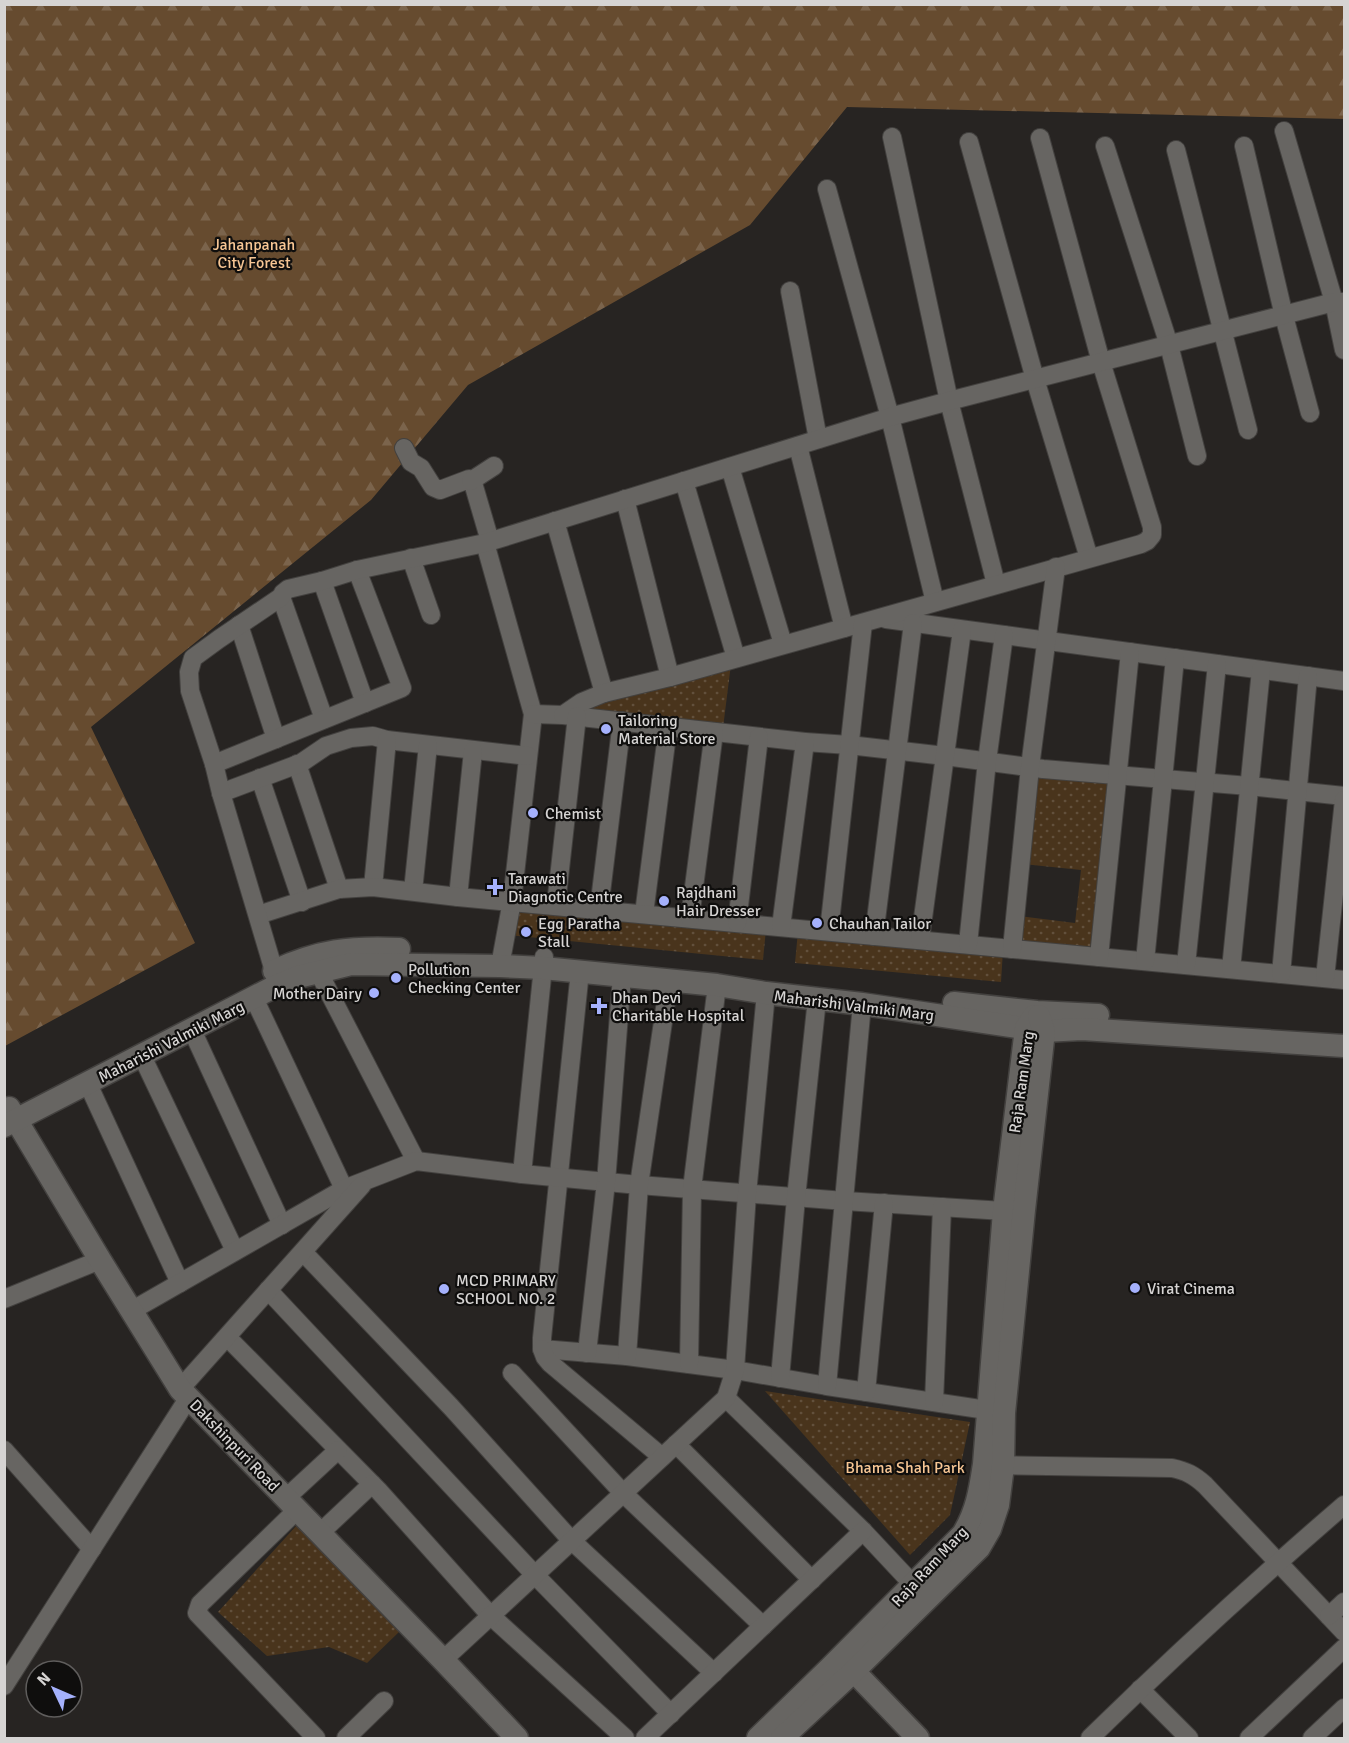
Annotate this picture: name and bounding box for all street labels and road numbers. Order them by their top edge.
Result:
street label: Maharishi Valmiki Marg [773,986,935,1026]
street label: Maharishi Valmiki Marg [95,996,248,1087]
street label: Raja Ram Marg [1005,1030,1039,1134]
street label: Dakshinpuri Road [185,1395,283,1496]
street label: Raja Ram Marg [887,1522,972,1611]

